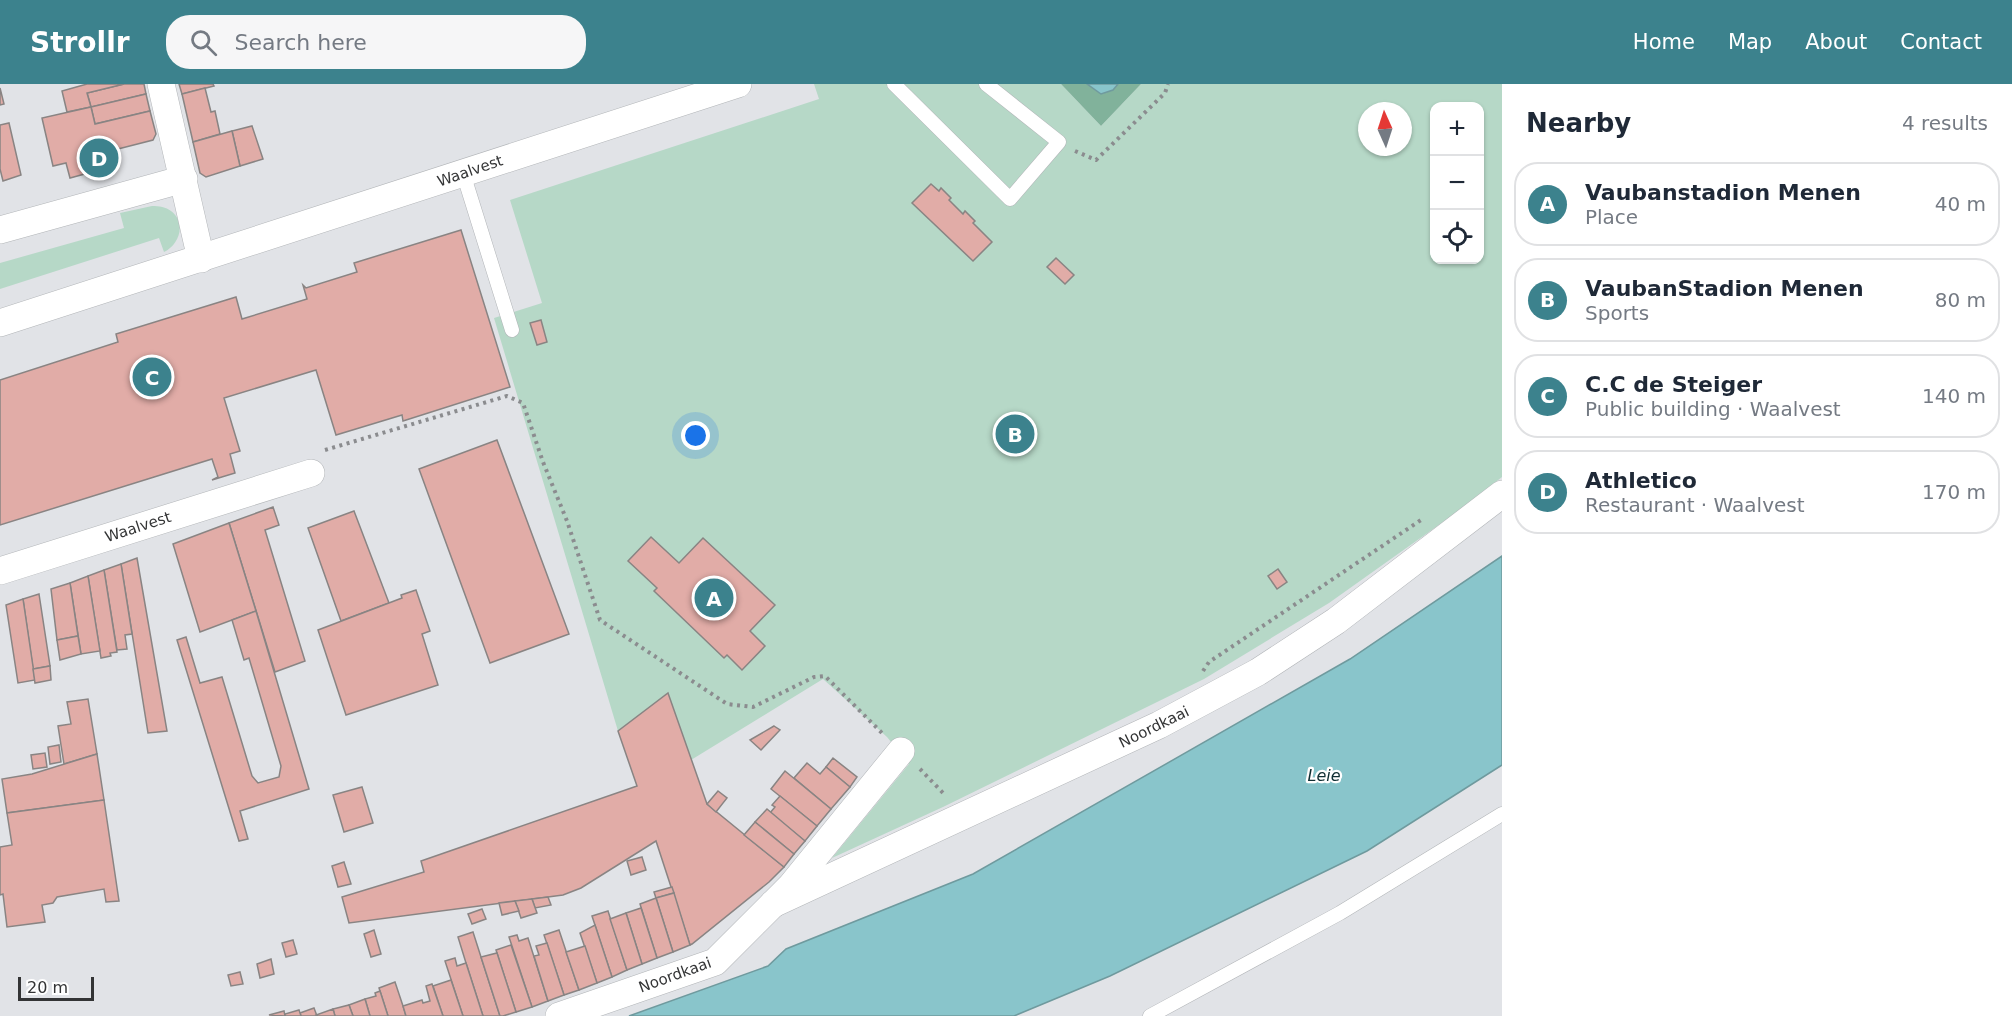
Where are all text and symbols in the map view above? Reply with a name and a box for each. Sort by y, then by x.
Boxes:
search box [166,15,586,69]
text: Strollr [30,26,130,59]
icon: search [187,26,220,59]
text: Search here [235,30,367,55]
text: Home [1633,30,1695,54]
text: Map [1728,30,1772,54]
text: About [1805,30,1867,54]
text: Contact [1900,30,1982,54]
north arrow [1358,102,1412,156]
map controls [1430,102,1484,264]
button: + [1430,102,1484,156]
text: Nearby [1526,108,1631,138]
text: 4 results [1902,111,1988,135]
pin: D [80,136,118,181]
street label: Waalvest [435,151,505,191]
button: − [1430,156,1484,210]
text: Vaubanstadion Menen [1585,180,1861,205]
text: A [1540,192,1555,216]
text: 40 m [1935,192,1986,216]
text: Place [1585,205,1638,229]
button: locate [1430,210,1484,264]
text: VaubanStadion Menen [1585,276,1864,301]
text: B [1540,288,1555,312]
text: 80 m [1935,288,1986,312]
text: Sports [1585,301,1649,325]
pin: C [132,354,172,400]
text: C.C de Steiger [1585,372,1762,397]
text: C [1540,384,1555,408]
text: 140 m [1922,384,1986,408]
text: Public building · Waalvest [1585,397,1841,421]
pin: B [996,412,1034,456]
your location [681,421,710,450]
text: Athletico [1585,468,1697,493]
text: D [1539,480,1556,504]
text: 170 m [1922,480,1986,504]
text: Restaurant · Waalvest [1585,493,1805,517]
street label: Waalvest [103,508,173,546]
pin: A [694,576,734,620]
street label: Noordkaai [1116,702,1192,752]
water label: Leie [1307,766,1341,785]
street label: Noordkaai [636,954,714,996]
scale bar [18,974,94,1002]
text: 20 m [27,978,68,997]

